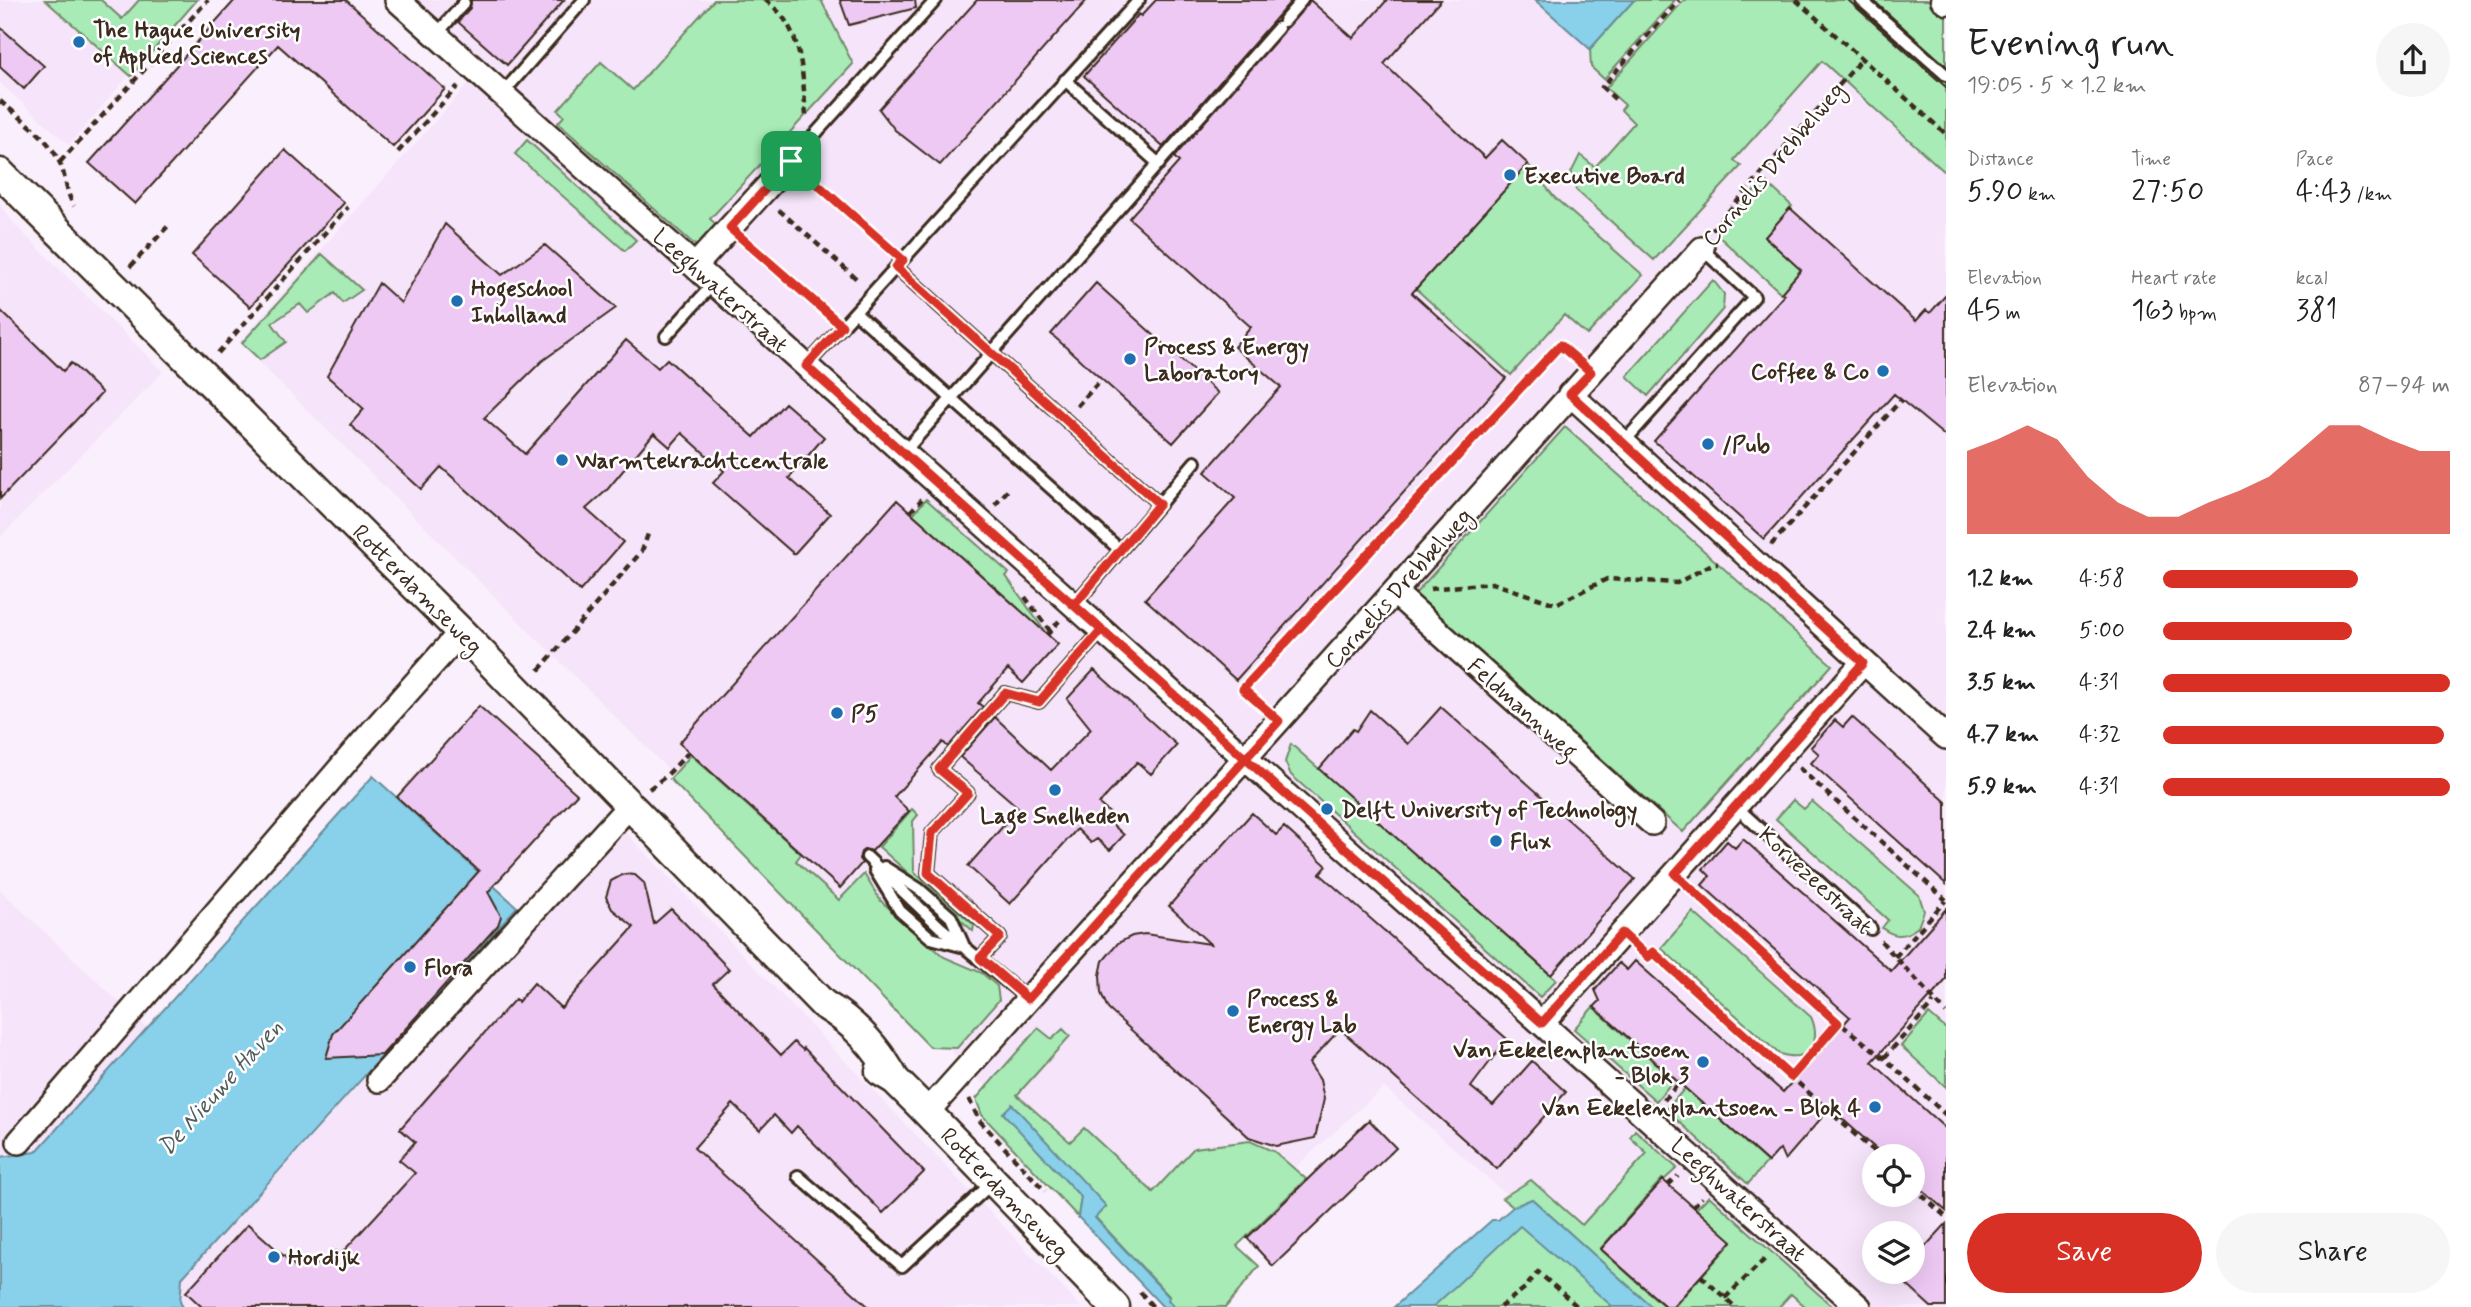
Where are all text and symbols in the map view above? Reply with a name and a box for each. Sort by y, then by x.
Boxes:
place label: The Hague University of Applied Sciences [93,16,300,73]
text: Evening run [1967,20,2174,69]
button: share [2376,23,2450,97]
marker: The Hague University of Applied Sciences [71,34,87,50]
text: 19:05 · 5 × 1.2 km [1967,71,2146,101]
street label: Cornelis Drebbelweg [1697,77,1854,255]
pin [761,131,821,191]
icon: arrive [772,142,810,180]
text: Distance [1967,147,2034,172]
text: Time [2131,147,2171,172]
text: Pace [2296,147,2333,172]
place label: Executive Board [1524,162,1685,192]
marker: Executive Board [1502,167,1518,183]
text: 5.90 [1967,172,2023,211]
text: 27:50 [2131,172,2204,211]
text: 4:43 [2296,172,2351,211]
text: km [2023,182,2056,207]
text: /km [2351,182,2392,207]
street label: Leeghwaterstraat [644,223,794,362]
text: Elevation [1967,266,2042,291]
text: Heart rate [2131,266,2217,291]
text: kcal [2296,266,2328,291]
place label: Hogeschool Inholland [471,275,573,331]
text: 45 [1967,291,2000,330]
text: 163 [2131,291,2174,330]
text: 381 [2296,291,2337,330]
marker: Hogeschool Inholland [449,293,465,309]
text: m [2000,301,2021,326]
text: bpm [2174,301,2217,326]
place label: Process & Energy Laboratory [1144,333,1309,389]
marker: Process & Energy Laboratory [1122,351,1138,367]
place label: Coffee & Co [1751,358,1869,388]
marker: Coffee & Co [1875,363,1891,379]
text: Elevation [1967,371,2058,401]
text: 87–94 m [2358,371,2450,401]
place label: /Pub [1722,431,1771,461]
marker: /Pub [1700,436,1716,452]
place label: Warmtekrachtcentrale [575,447,828,477]
marker: Warmtekrachtcentrale [554,452,570,468]
street label: Cornelis Drebbelweg [1319,503,1481,677]
street label: Rotterdamseweg [344,519,488,663]
text: 1.2 km [1967,564,2033,594]
text: 4:58 [2079,564,2125,594]
text: 2.4 km [1967,616,2036,646]
text: 5:00 [2079,616,2125,646]
street label: Feldmannweg [1459,652,1583,768]
text: 3.5 km [1967,668,2036,698]
text: 4:31 [2079,668,2119,698]
place label: P5 [851,700,879,730]
marker: P5 [829,705,845,721]
text: 4.7 km [1967,720,2039,750]
text: 4:32 [2079,720,2121,750]
text: 5.9 km [1967,772,2037,802]
text: 4:31 [2079,772,2119,802]
marker: Lage Snelheden [1047,782,1063,798]
place label: Delft University of Technology [1341,796,1637,828]
marker: Delft University of Technology [1319,801,1335,817]
place label: Lage Snelheden [980,802,1130,835]
street label: Korvezeestraat [1751,821,1878,942]
place label: Flux [1510,828,1551,858]
marker: Flux [1488,833,1504,849]
place label: Flora [424,954,473,984]
marker: Flora [402,959,418,975]
place label: Process & Energy Lab [1247,985,1357,1043]
marker: Process & Energy Lab [1225,1003,1241,1019]
water label: De Nieuwe Haven [152,1013,291,1163]
place label: Van Eekelenplantsoen - Blok 3 [1453,1036,1690,1092]
marker: Van Eekelenplantsoen - Blok 3 [1695,1054,1711,1070]
place label: Van Eekelenplantsoen - Blok 4 [1541,1094,1862,1124]
marker: Van Eekelenplantsoen - Blok 4 [1867,1099,1883,1115]
street label: Rotterdamseweg [931,1122,1074,1268]
street label: Leeghwaterstraat [1662,1132,1812,1271]
map controls [1862,1144,1925,1284]
button: locate [1862,1144,1925,1207]
button: Save [1967,1213,2202,1293]
button: Share [2216,1213,2450,1293]
button: layers [1862,1221,1925,1284]
place label: Hordijk [288,1244,360,1274]
marker: Hordijk [266,1249,282,1265]

